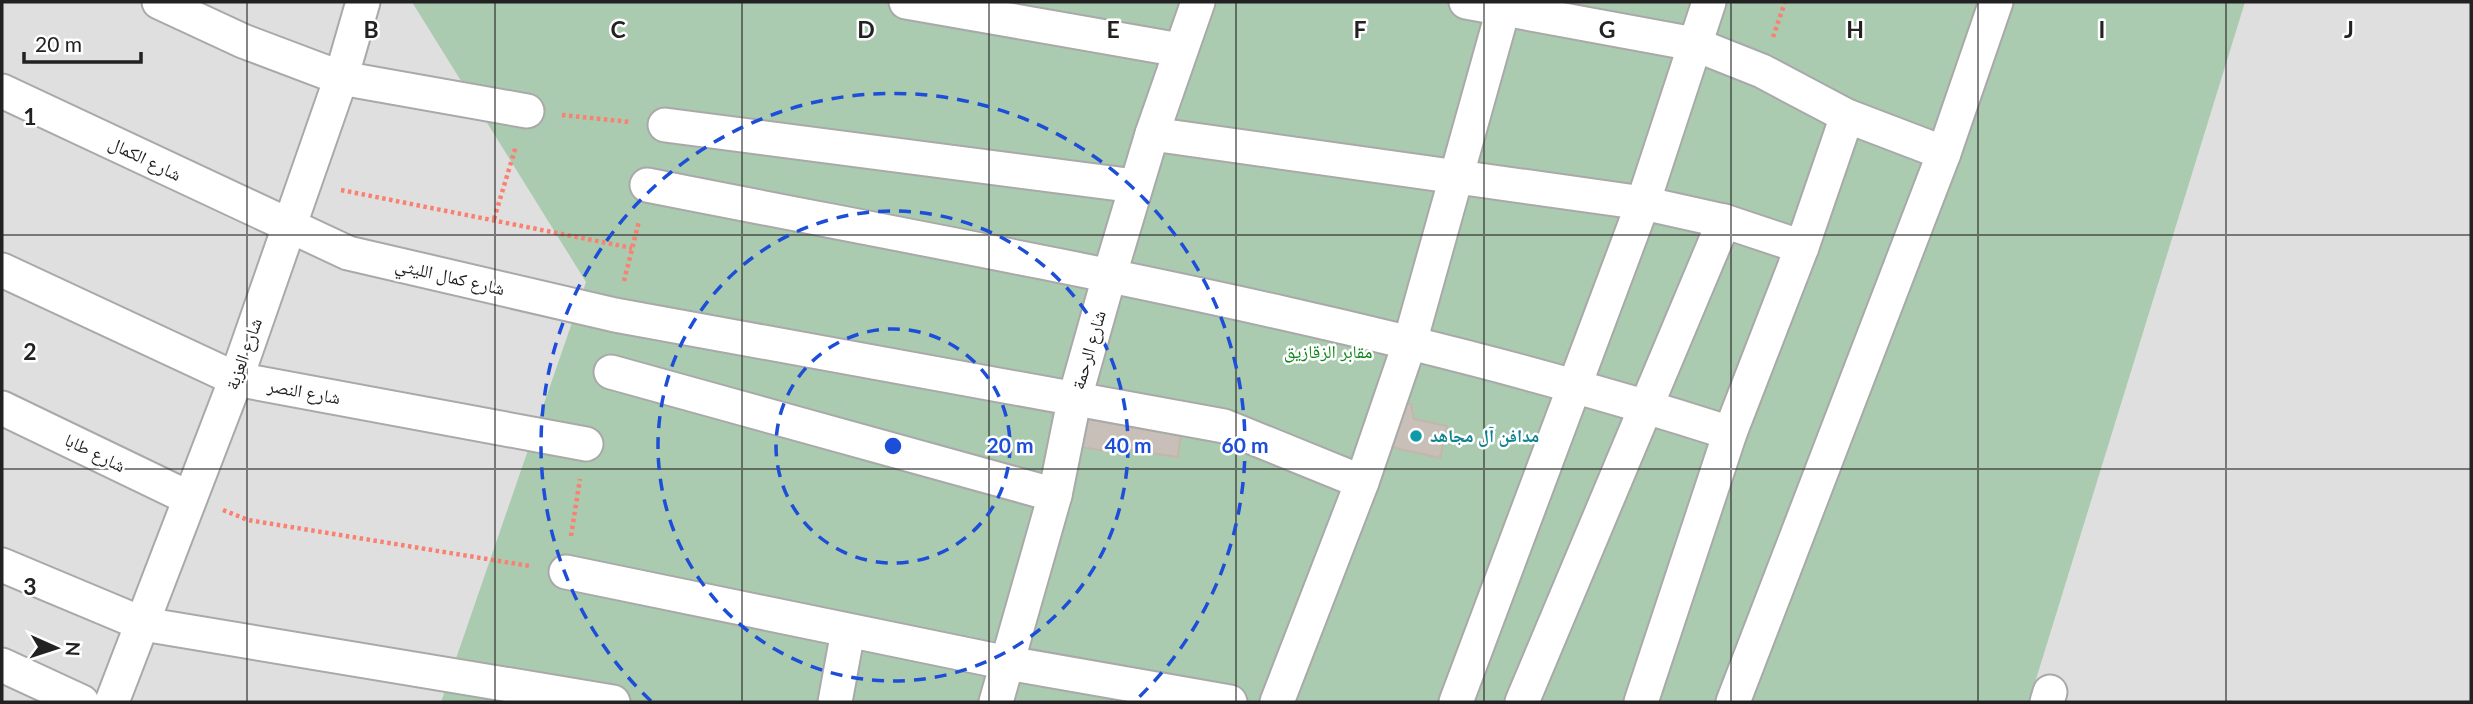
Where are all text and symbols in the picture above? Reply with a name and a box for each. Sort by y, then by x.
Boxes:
text: B [363,15,379,43]
text: C [610,15,626,43]
text: D [857,15,875,43]
text: E [1106,15,1120,43]
text: F [1353,15,1367,43]
text: G [1599,15,1615,43]
text: H [1846,15,1864,43]
text: I [2099,15,2105,43]
text: J [2344,15,2354,43]
scale bar [24,21,142,65]
text: 20 m [35,31,82,56]
text: 1 [23,102,37,130]
street label: شارع الكمال [105,131,185,186]
street label: شارع كمال الليثي [392,253,507,304]
street label: شارع الرحمة [1066,308,1111,392]
street label: شارع العزبة [220,315,267,393]
text: 2 [23,337,37,365]
park label: مقابر الزقازيق [1284,340,1372,363]
street label: شارع النصر [265,374,342,409]
place label: مدافن آل مجاهد [1430,424,1539,447]
street label: شارع طابا [61,428,129,477]
marker: مدافن آل مجاهد [1408,428,1424,444]
text: 20 m [986,432,1034,457]
text: 40 m [1104,432,1152,457]
text: 60 m [1221,432,1269,457]
centre of rings [881,434,905,458]
text: 3 [23,572,37,600]
north arrow [21,613,91,683]
text: N [62,641,85,657]

